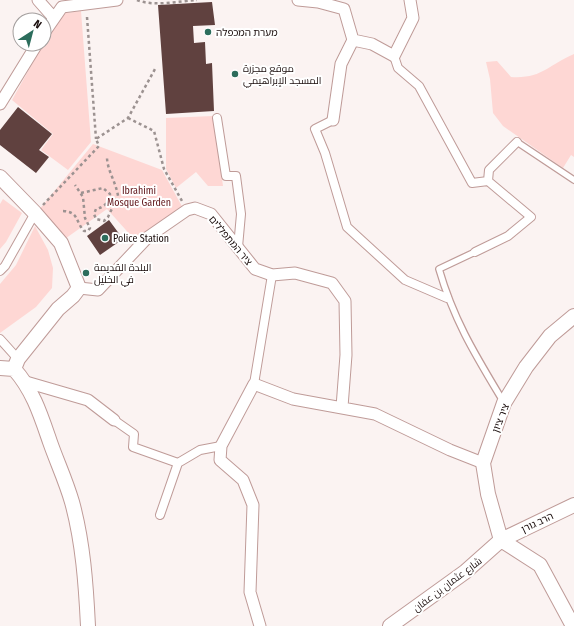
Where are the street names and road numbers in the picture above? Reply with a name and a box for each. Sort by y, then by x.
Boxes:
street label: ציר המתפללים [206,213,255,268]
street label: ציר ציון [490,402,512,435]
street label: הרב גורן [519,510,556,536]
street label: شارع عثمان بن عفان [411,555,484,615]

